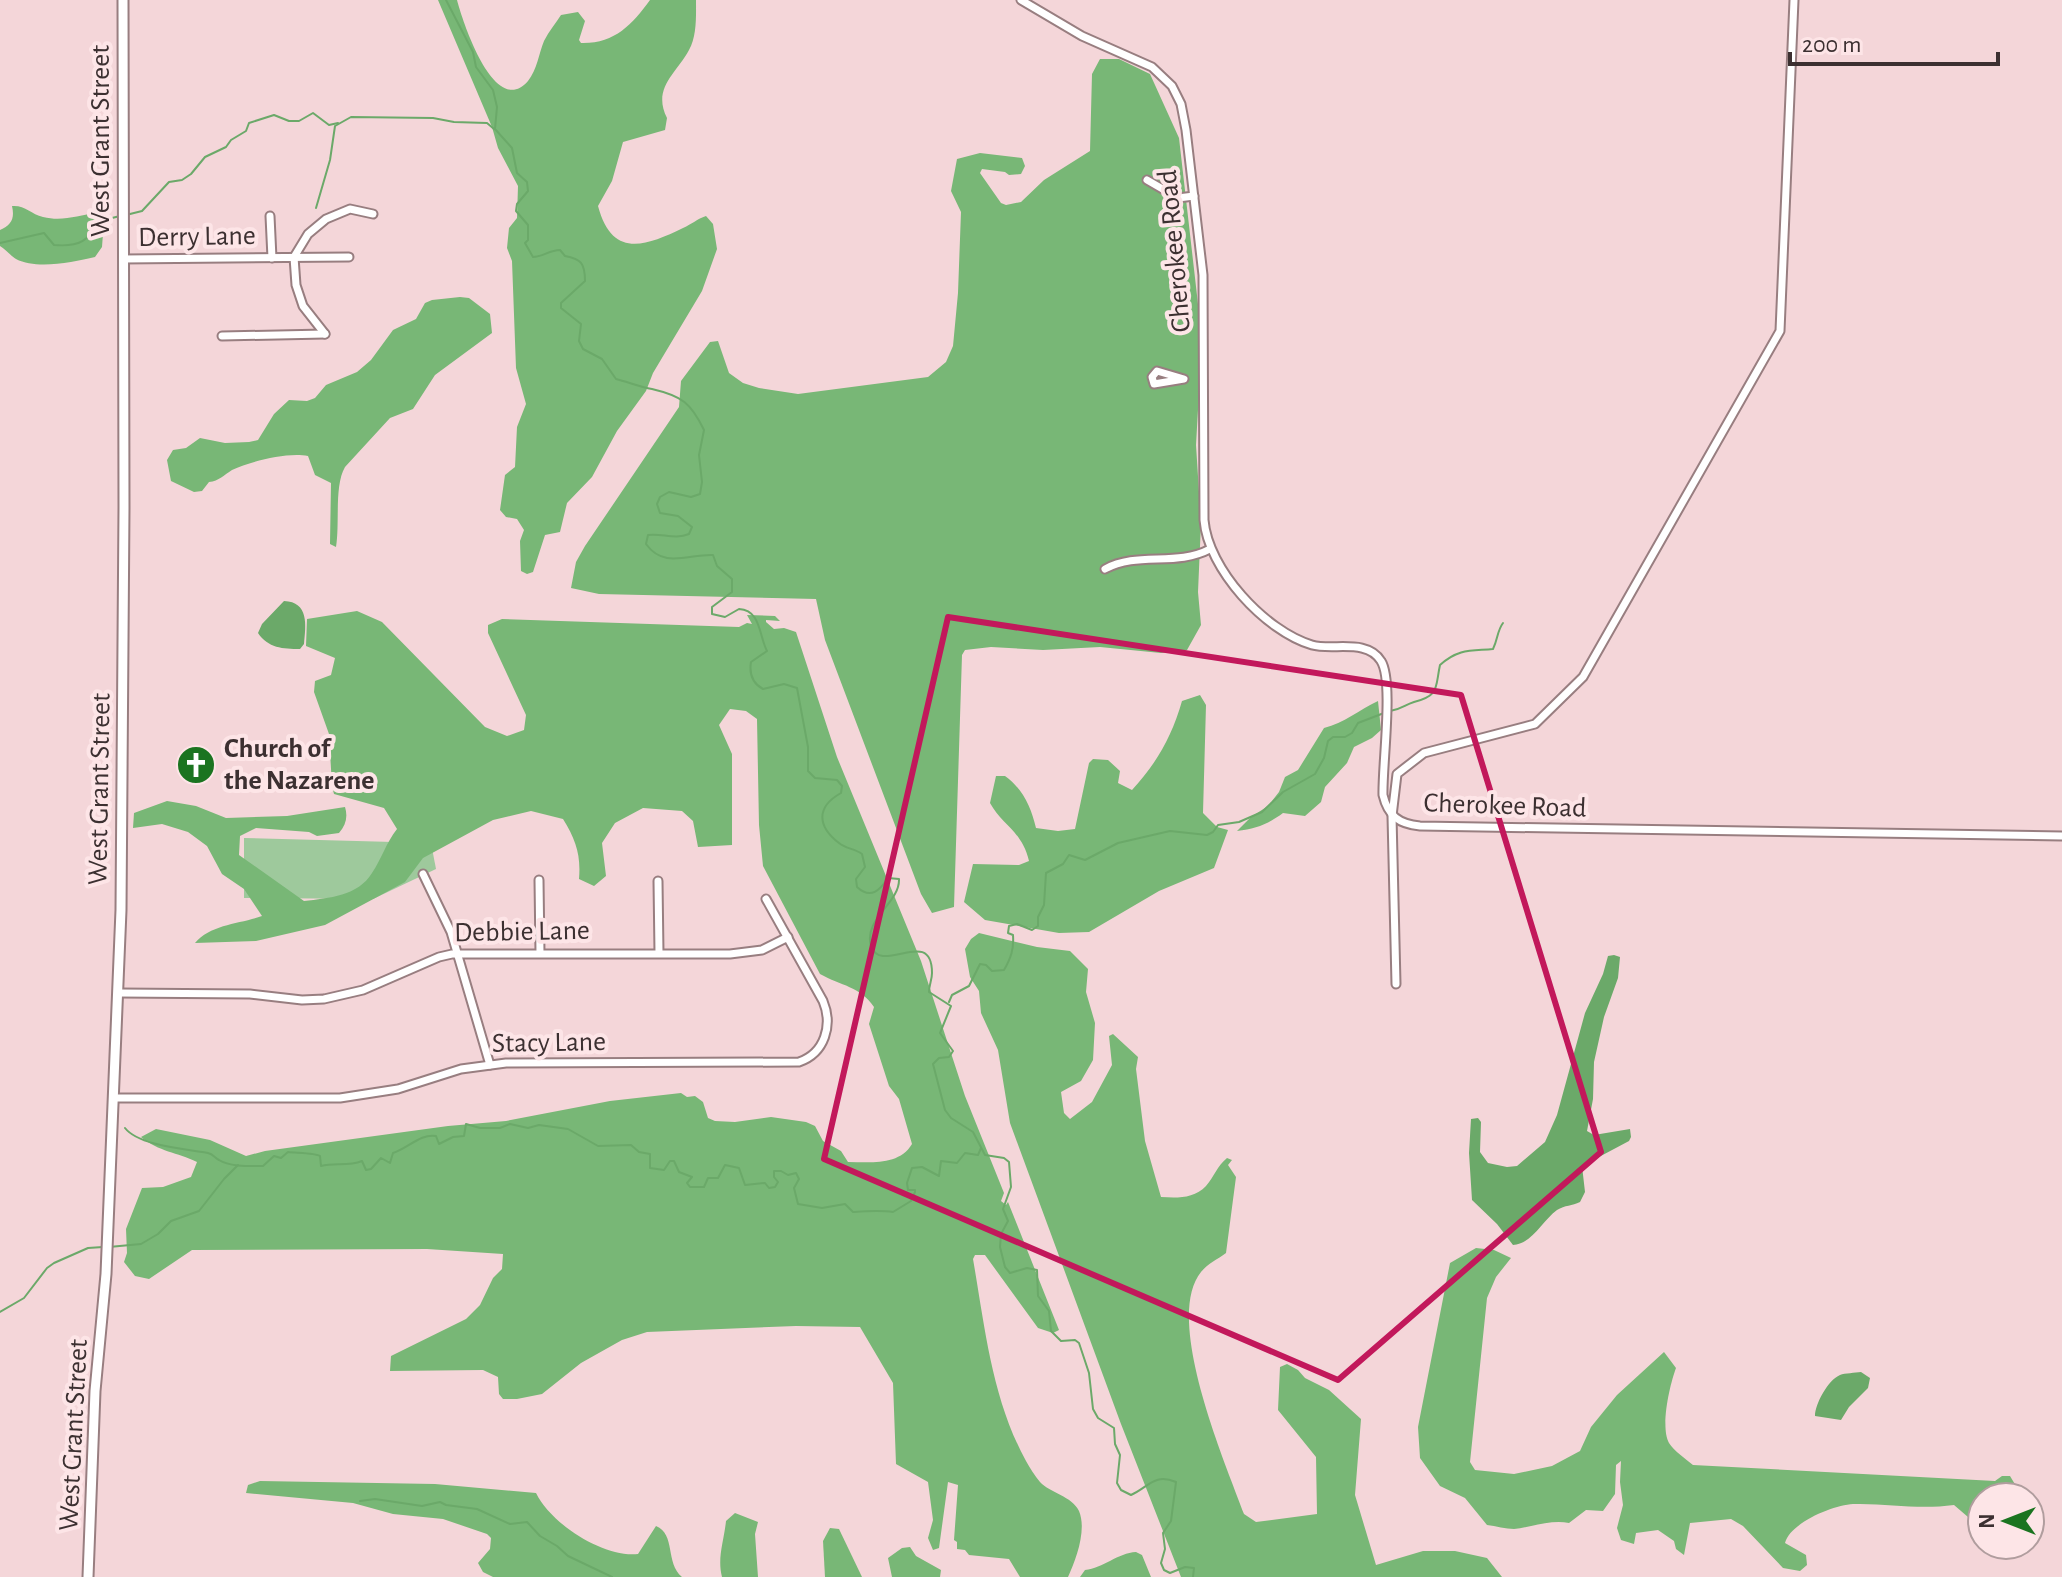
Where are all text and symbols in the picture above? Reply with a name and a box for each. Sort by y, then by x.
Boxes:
scale bar [1790,16,1998,66]
text: 200 m [1802,33,1861,57]
street label: West Grant Street [87,45,115,237]
street label: Cherokee Road [1154,168,1196,334]
street label: Derry Lane [138,222,256,252]
street label: West Grant Street [84,693,116,885]
place label: Church of the Nazarene [224,735,374,795]
church icon: Church of the Nazarene [175,744,217,786]
street label: Cherokee Road [1423,789,1587,823]
street label: Debbie Lane [454,917,590,947]
street label: Stacy Lane [492,1028,606,1058]
street label: West Grant Street [55,1338,93,1532]
north arrow [1966,1481,2046,1561]
text: N [1976,1513,1998,1529]

